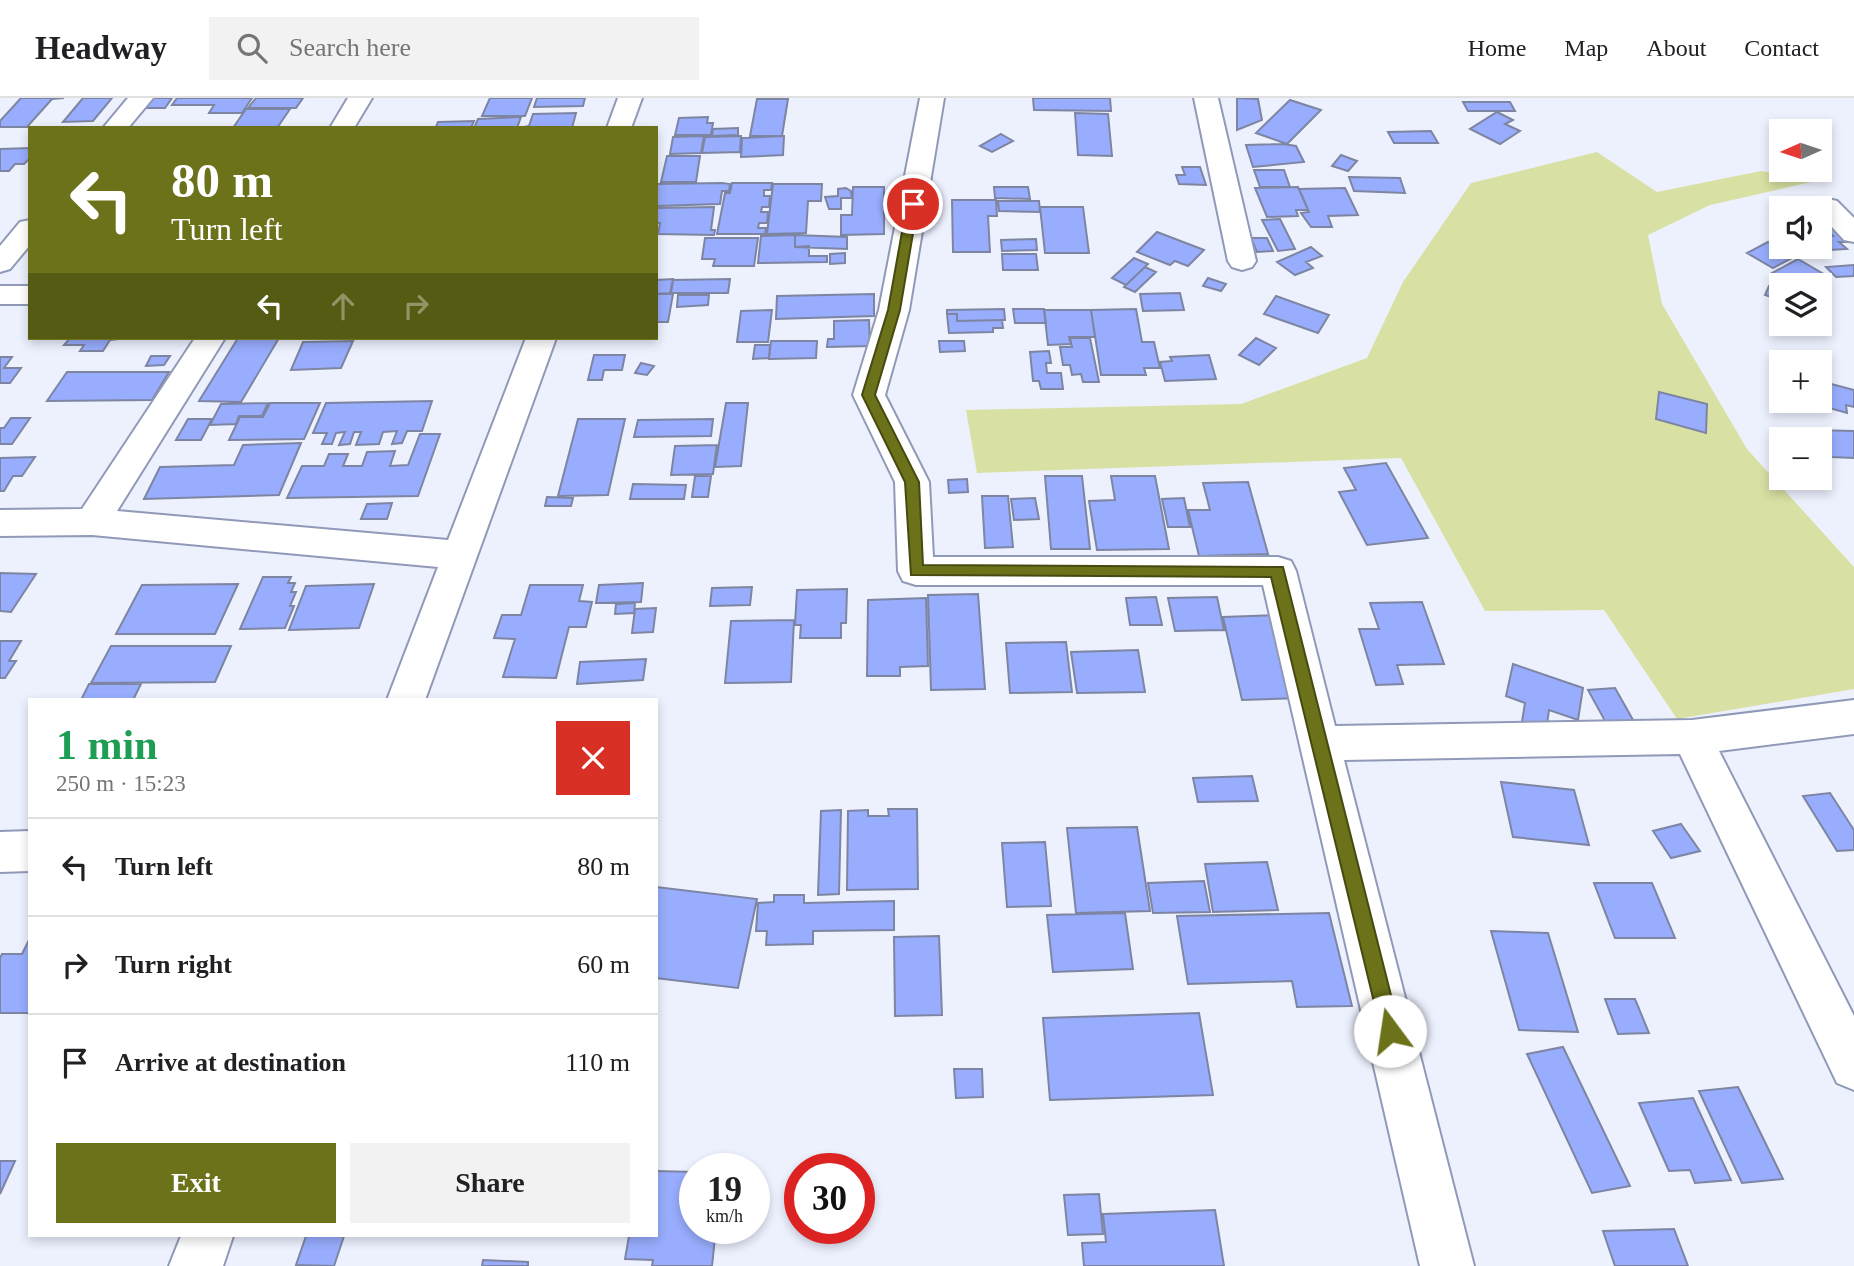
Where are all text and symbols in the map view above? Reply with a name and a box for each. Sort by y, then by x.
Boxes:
search box [209,17,699,80]
icon: search [233,29,271,67]
text: Headway [35,30,167,66]
text: Search here [289,33,411,62]
text: Home [1468,35,1526,61]
text: Map [1564,35,1608,61]
text: About [1646,35,1706,61]
text: Contact [1744,35,1819,61]
north arrow [1769,119,1832,182]
map controls [1769,119,1832,490]
text: 80 m [171,153,273,208]
icon: left [56,154,147,245]
pin [883,174,943,234]
icon: arrive [894,185,932,223]
button: sound [1769,196,1832,259]
text: Turn left [171,211,283,247]
button: layers [1769,273,1832,336]
icon: left [251,287,289,325]
icon: ahead [324,287,362,325]
icon: right [397,287,435,325]
button: + [1769,350,1832,413]
button: − [1769,427,1832,490]
button: close [556,721,630,795]
text: 1 min [56,722,158,768]
text: 250 m · 15:23 [56,771,186,796]
icon: left [56,848,94,886]
text: Turn left [115,852,213,881]
text: 80 m [577,852,630,881]
icon: right [56,946,94,984]
text: Turn right [115,950,232,979]
text: 60 m [577,950,630,979]
position arrow [1353,994,1427,1068]
icon: arrive [56,1044,94,1082]
text: Arrive at destination [115,1048,346,1077]
text: 110 m [565,1048,630,1077]
button: Exit [56,1143,336,1223]
button: Share [350,1143,630,1223]
speed limit sign: 30 [784,1153,875,1244]
text: 19 [707,1170,742,1209]
text: km/h [706,1206,743,1226]

